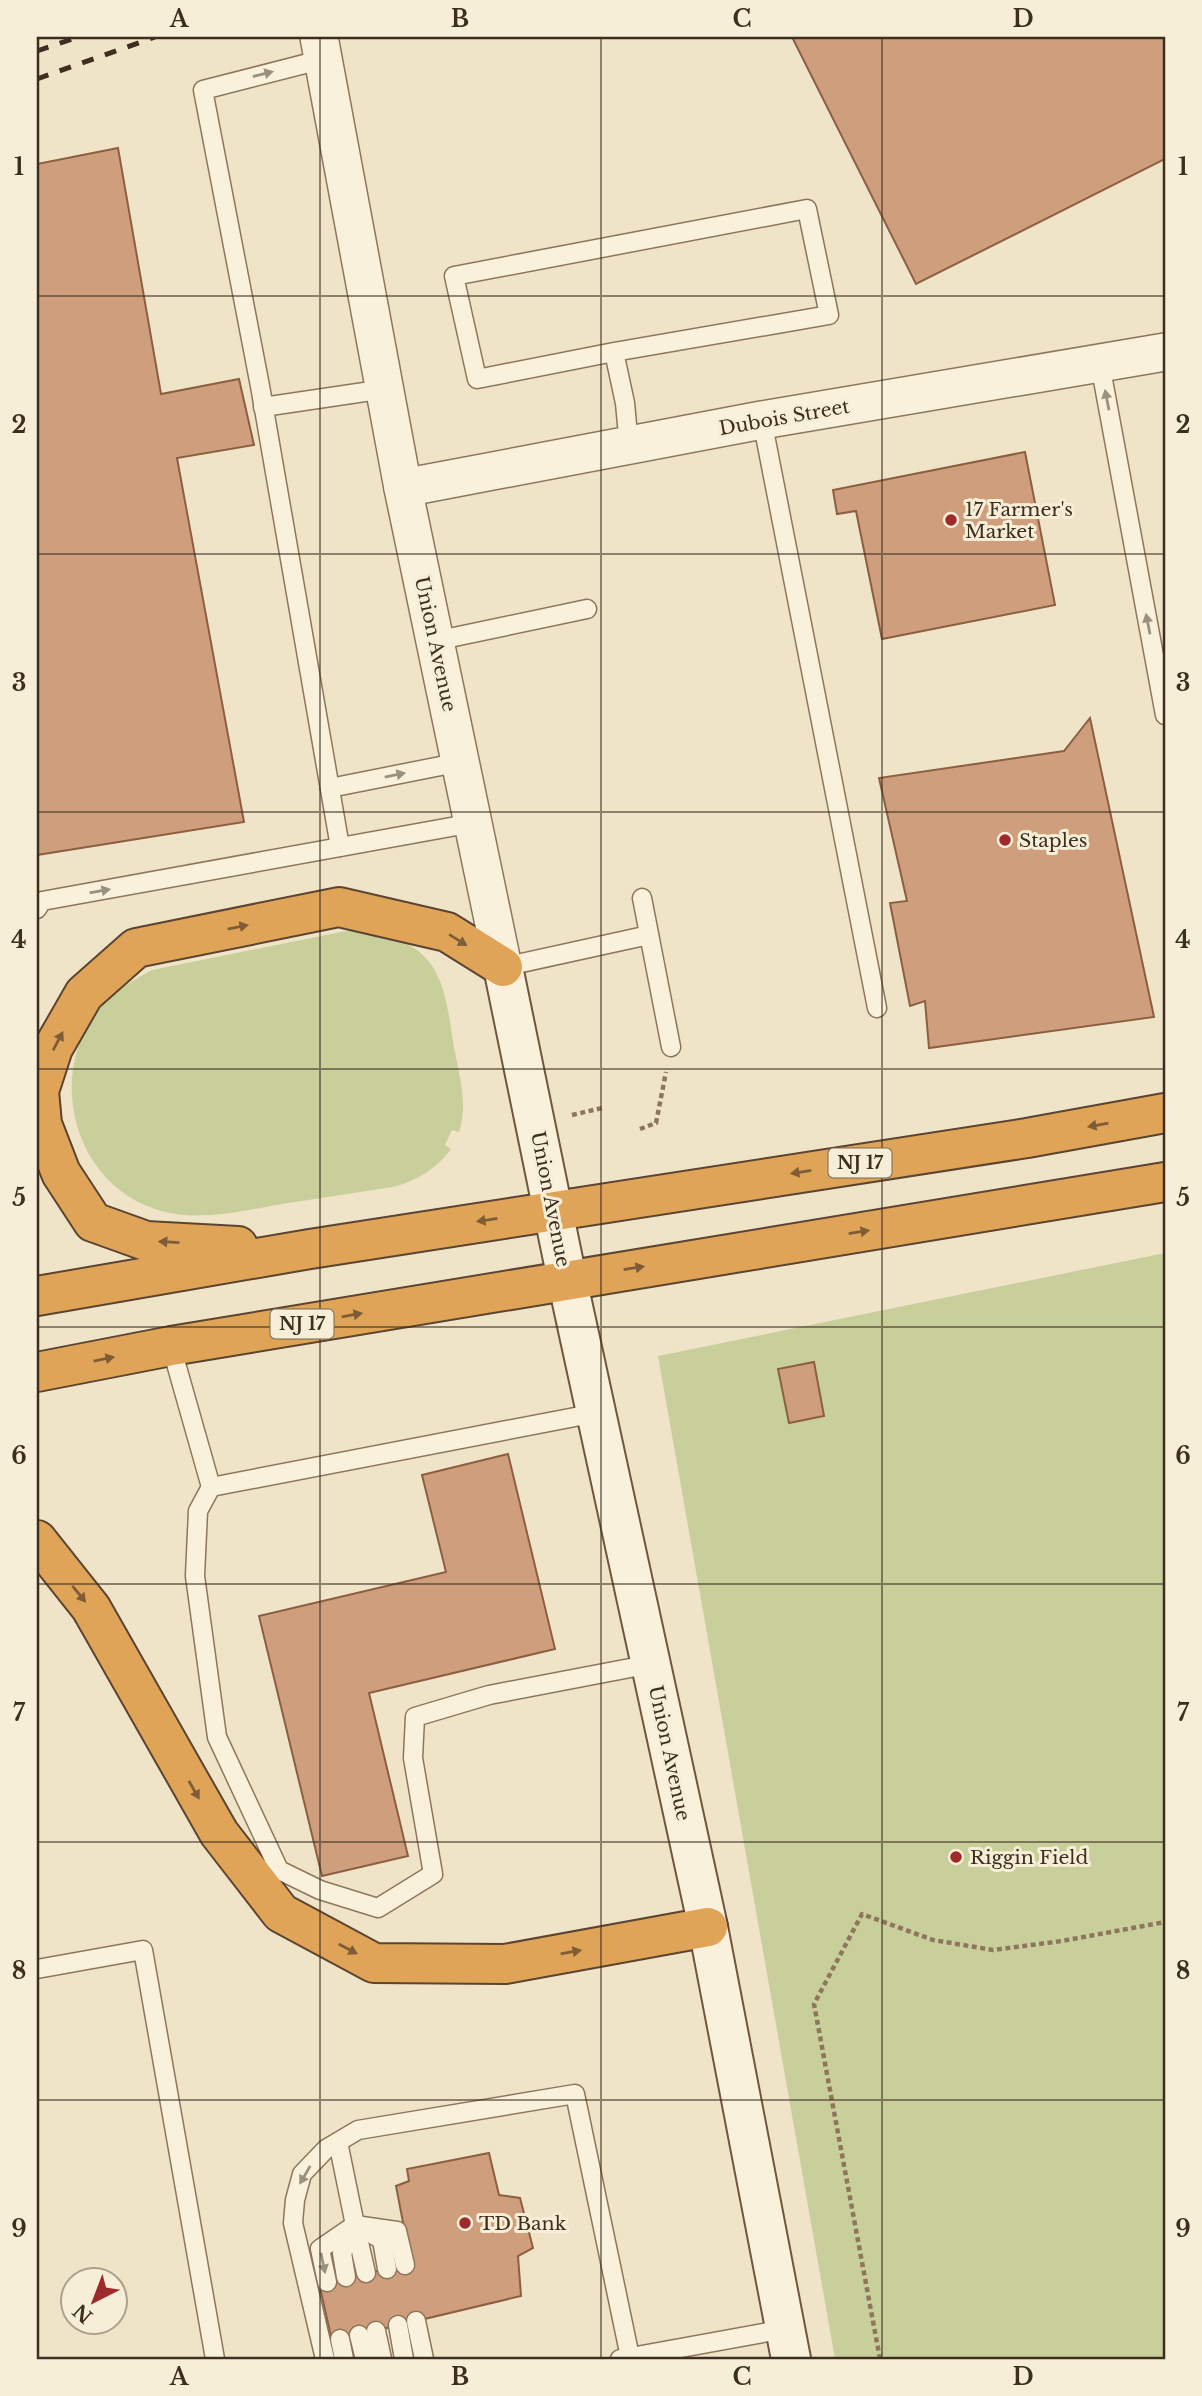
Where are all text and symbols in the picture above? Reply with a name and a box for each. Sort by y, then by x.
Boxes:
text: A [169,5,190,33]
text: B [451,5,469,33]
text: C [733,5,751,33]
text: D [1012,5,1034,33]
one-way arrow [252,68,274,79]
text: 1 [14,153,24,181]
text: 1 [1178,153,1188,181]
one-way arrow [1101,389,1112,411]
street label: Dubois Street [717,395,852,440]
text: 2 [12,411,26,439]
text: 2 [1176,411,1190,439]
place label: 17 Farmer's Market [965,498,1073,543]
marker: 17 Farmer's Market [943,512,959,528]
street label: Union Avenue [410,574,461,714]
one-way arrow [1142,613,1153,635]
text: 3 [12,669,26,697]
text: 3 [1176,669,1190,697]
one-way arrow [384,770,406,781]
place label: Staples [1019,829,1087,852]
marker: Staples [997,832,1013,848]
one-way arrow [89,885,111,896]
one-way arrow [227,922,249,933]
text: 4 [11,926,27,954]
text: 4 [1175,926,1191,954]
one-way arrow [449,933,468,946]
one-way arrow [51,1031,63,1051]
one-way arrow [1087,1120,1109,1131]
street label: Union Avenue [526,1129,575,1269]
road number: NJ 17 [828,1148,892,1178]
one-way arrow [790,1167,812,1178]
text: 5 [12,1184,26,1212]
text: 5 [1176,1184,1190,1212]
one-way arrow [476,1215,498,1226]
one-way arrow [848,1226,870,1237]
one-way arrow [157,1237,179,1248]
one-way arrow [623,1262,645,1273]
one-way arrow [341,1309,363,1320]
road number: NJ 17 [270,1310,334,1338]
one-way arrow [93,1353,115,1364]
text: 6 [11,1442,27,1470]
text: 6 [1175,1442,1191,1470]
one-way arrow [72,1584,87,1602]
street label: Union Avenue [644,1683,695,1823]
text: 7 [13,1699,26,1727]
text: 7 [1177,1699,1190,1727]
one-way arrow [188,1780,200,1799]
place label: Riggin Field [970,1846,1089,1869]
marker: Riggin Field [948,1849,964,1865]
one-way arrow [338,1943,358,1955]
one-way arrow [560,1946,582,1957]
text: 8 [12,1957,26,1985]
text: 8 [1176,1957,1190,1985]
one-way arrow [299,2165,311,2184]
place label: TD Bank [479,2212,567,2235]
text: 9 [11,2215,27,2243]
marker: TD Bank [457,2215,473,2231]
text: 9 [1175,2215,1191,2243]
one-way arrow [318,2252,329,2274]
north arrow [60,2266,130,2336]
text: N [69,2299,97,2328]
text: A [169,2363,190,2391]
text: B [451,2363,469,2391]
text: C [733,2363,751,2391]
text: D [1012,2363,1034,2391]

